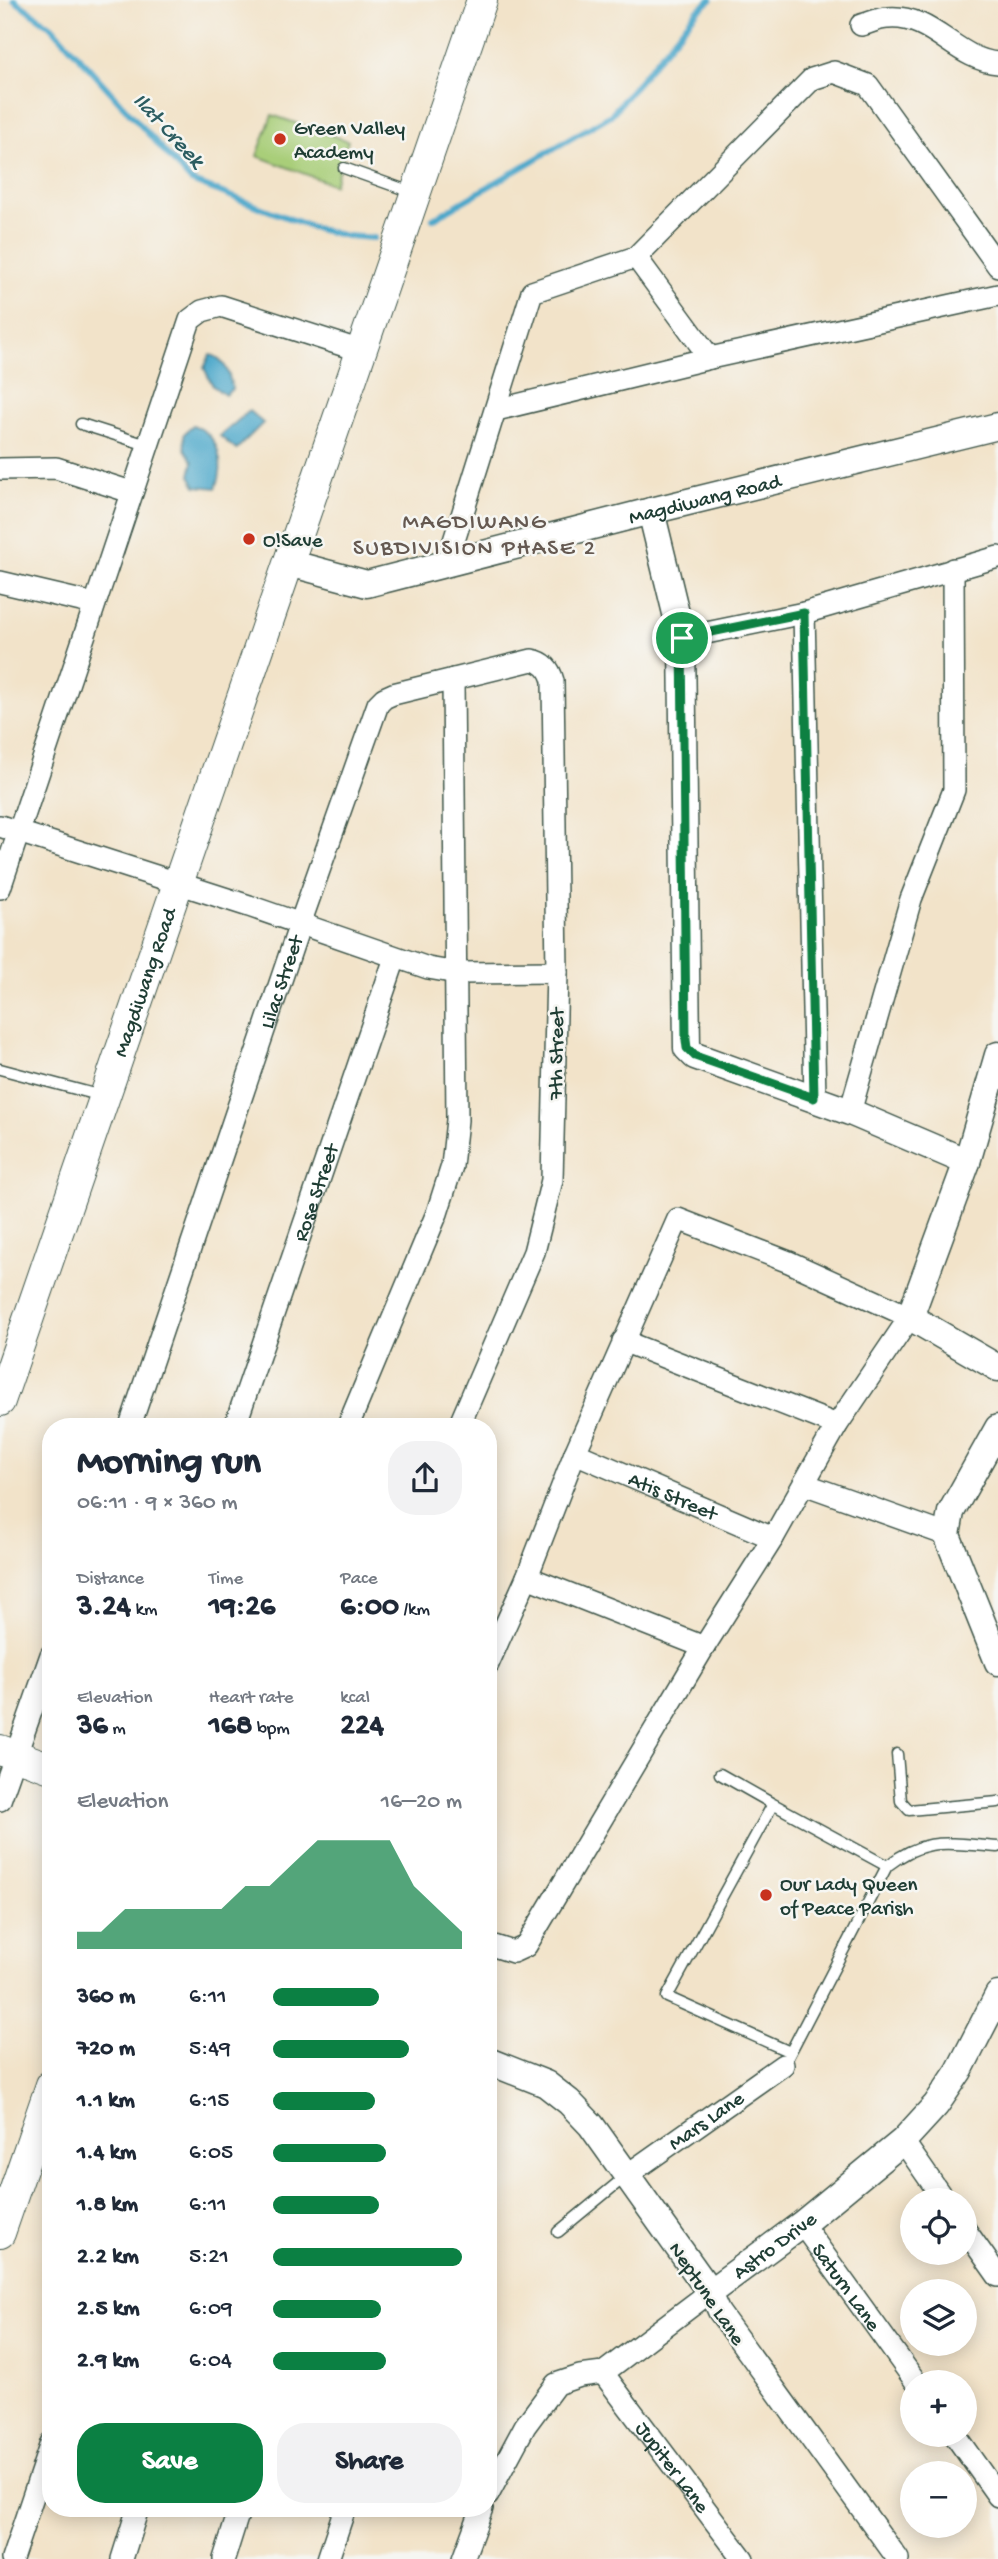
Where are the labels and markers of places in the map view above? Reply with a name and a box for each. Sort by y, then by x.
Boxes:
place label: Green Valley Academy [294,118,405,167]
marker: Green Valley Academy [272,131,288,147]
place label: O!Save [263,530,324,555]
marker: O!Save [241,531,257,547]
pin [652,608,712,668]
place label: Our Lady Queen of Peace Parish [780,1874,918,1923]
marker: Our Lady Queen of Peace Parish [758,1887,774,1903]

